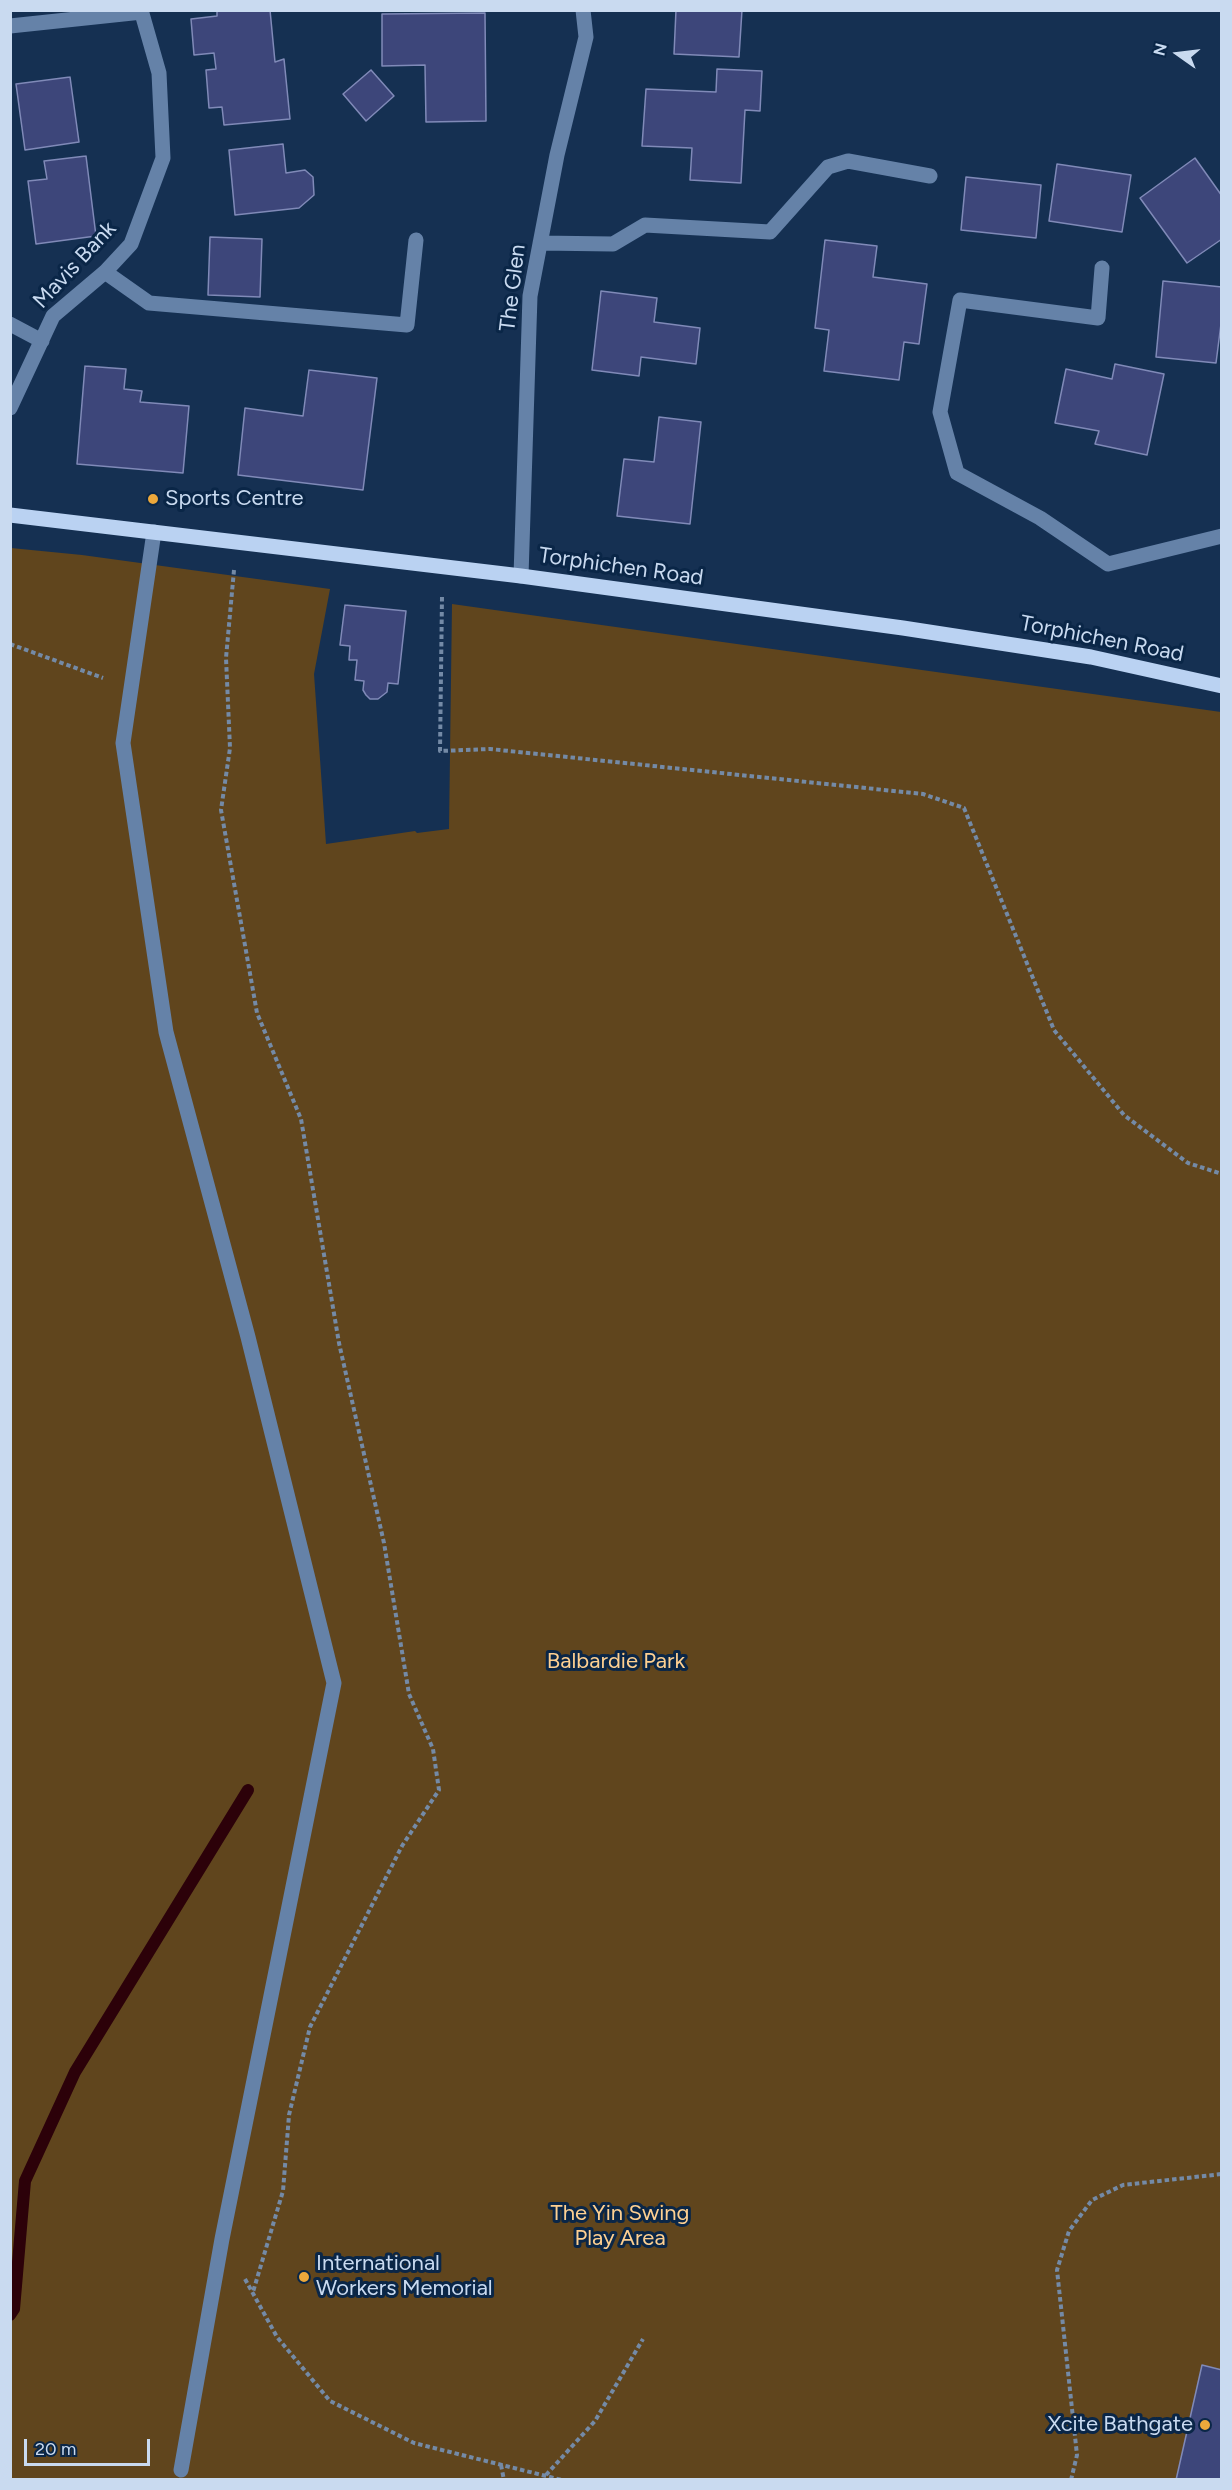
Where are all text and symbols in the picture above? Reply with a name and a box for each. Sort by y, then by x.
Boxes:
north arrow [1148,24,1208,84]
text: N [1149,41,1171,58]
street label: Mavis Bank [28,216,122,314]
street label: The Glen [495,243,531,333]
place label: Sports Centre [165,486,304,512]
marker: Sports Centre [146,492,160,506]
street label: Torphichen Road [537,542,705,592]
street label: Torphichen Road [1018,610,1186,668]
park label: Balbardie Park [547,1649,685,1675]
park label: The Yin Swing Play Area [550,2201,690,2252]
place label: International Workers Memorial [316,2251,493,2302]
marker: International Workers Memorial [297,2270,311,2284]
place label: Xcite Bathgate [1048,2412,1193,2438]
marker: Xcite Bathgate [1198,2418,1212,2432]
scale bar [27,2427,153,2465]
text: 20 m [35,2438,76,2460]

